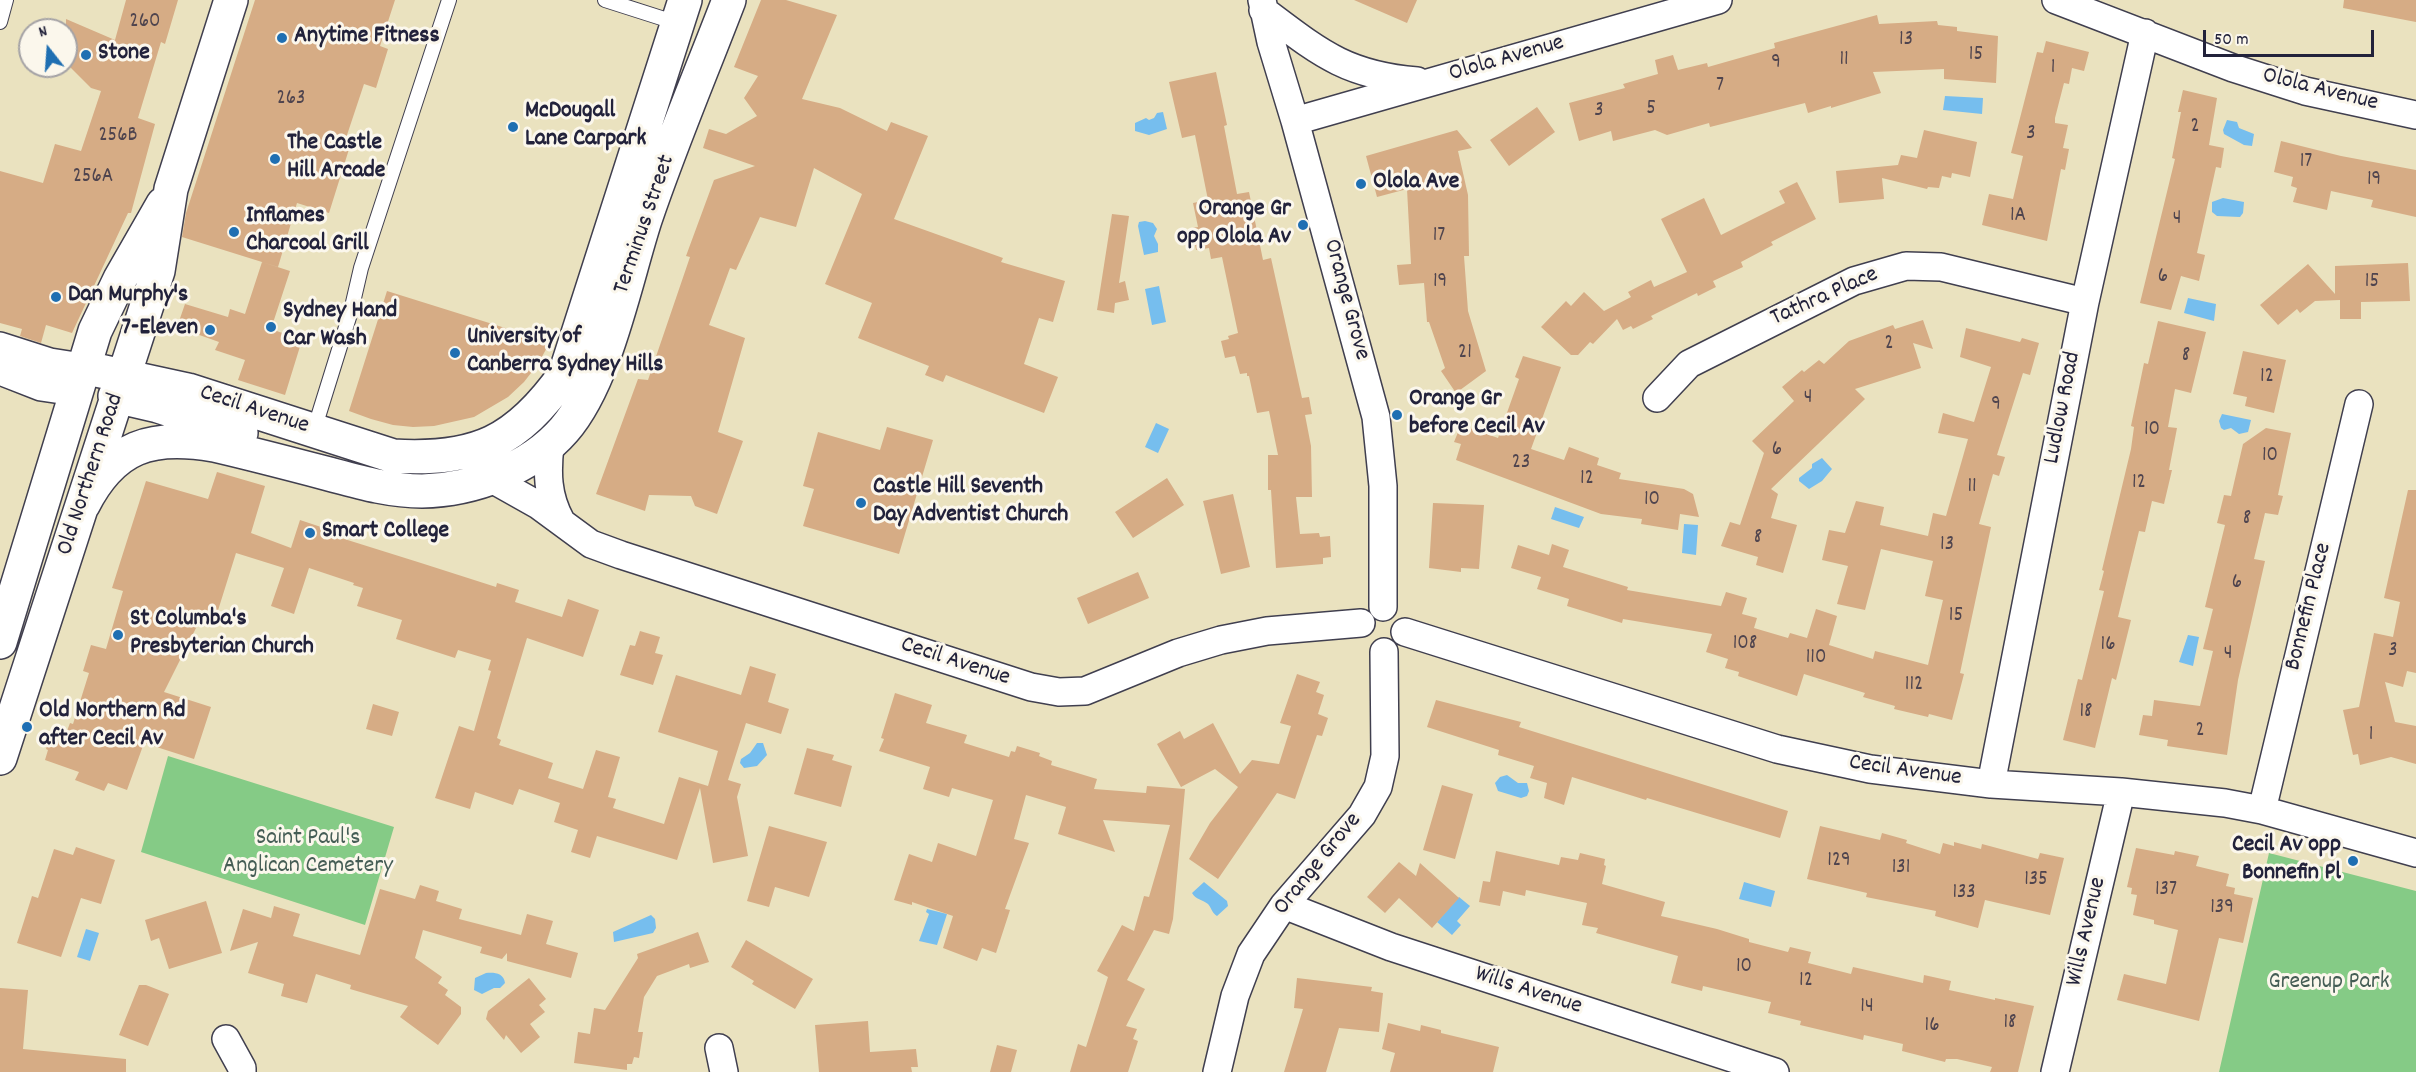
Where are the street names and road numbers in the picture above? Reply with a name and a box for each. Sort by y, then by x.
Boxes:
street label: Olola Avenue [1446,30,1568,90]
street label: Olola Avenue [2259,63,2381,119]
street label: Terminus Street [609,152,683,298]
street label: Orange Grove [1315,236,1375,364]
street label: Tathra Place [1767,262,1883,334]
street label: Ludlow Road [2039,349,2089,467]
street label: Cecil Avenue [196,380,312,442]
street label: Old Northern Road [52,390,132,560]
street label: Bonnefin Place [2280,540,2340,674]
street label: Cecil Avenue [897,632,1013,694]
street label: Cecil Avenue [1847,750,1963,794]
street label: Orange Grove [1269,808,1369,922]
street label: Wills Avenue [2062,875,2114,989]
street label: Wills Avenue [1471,961,1585,1023]

